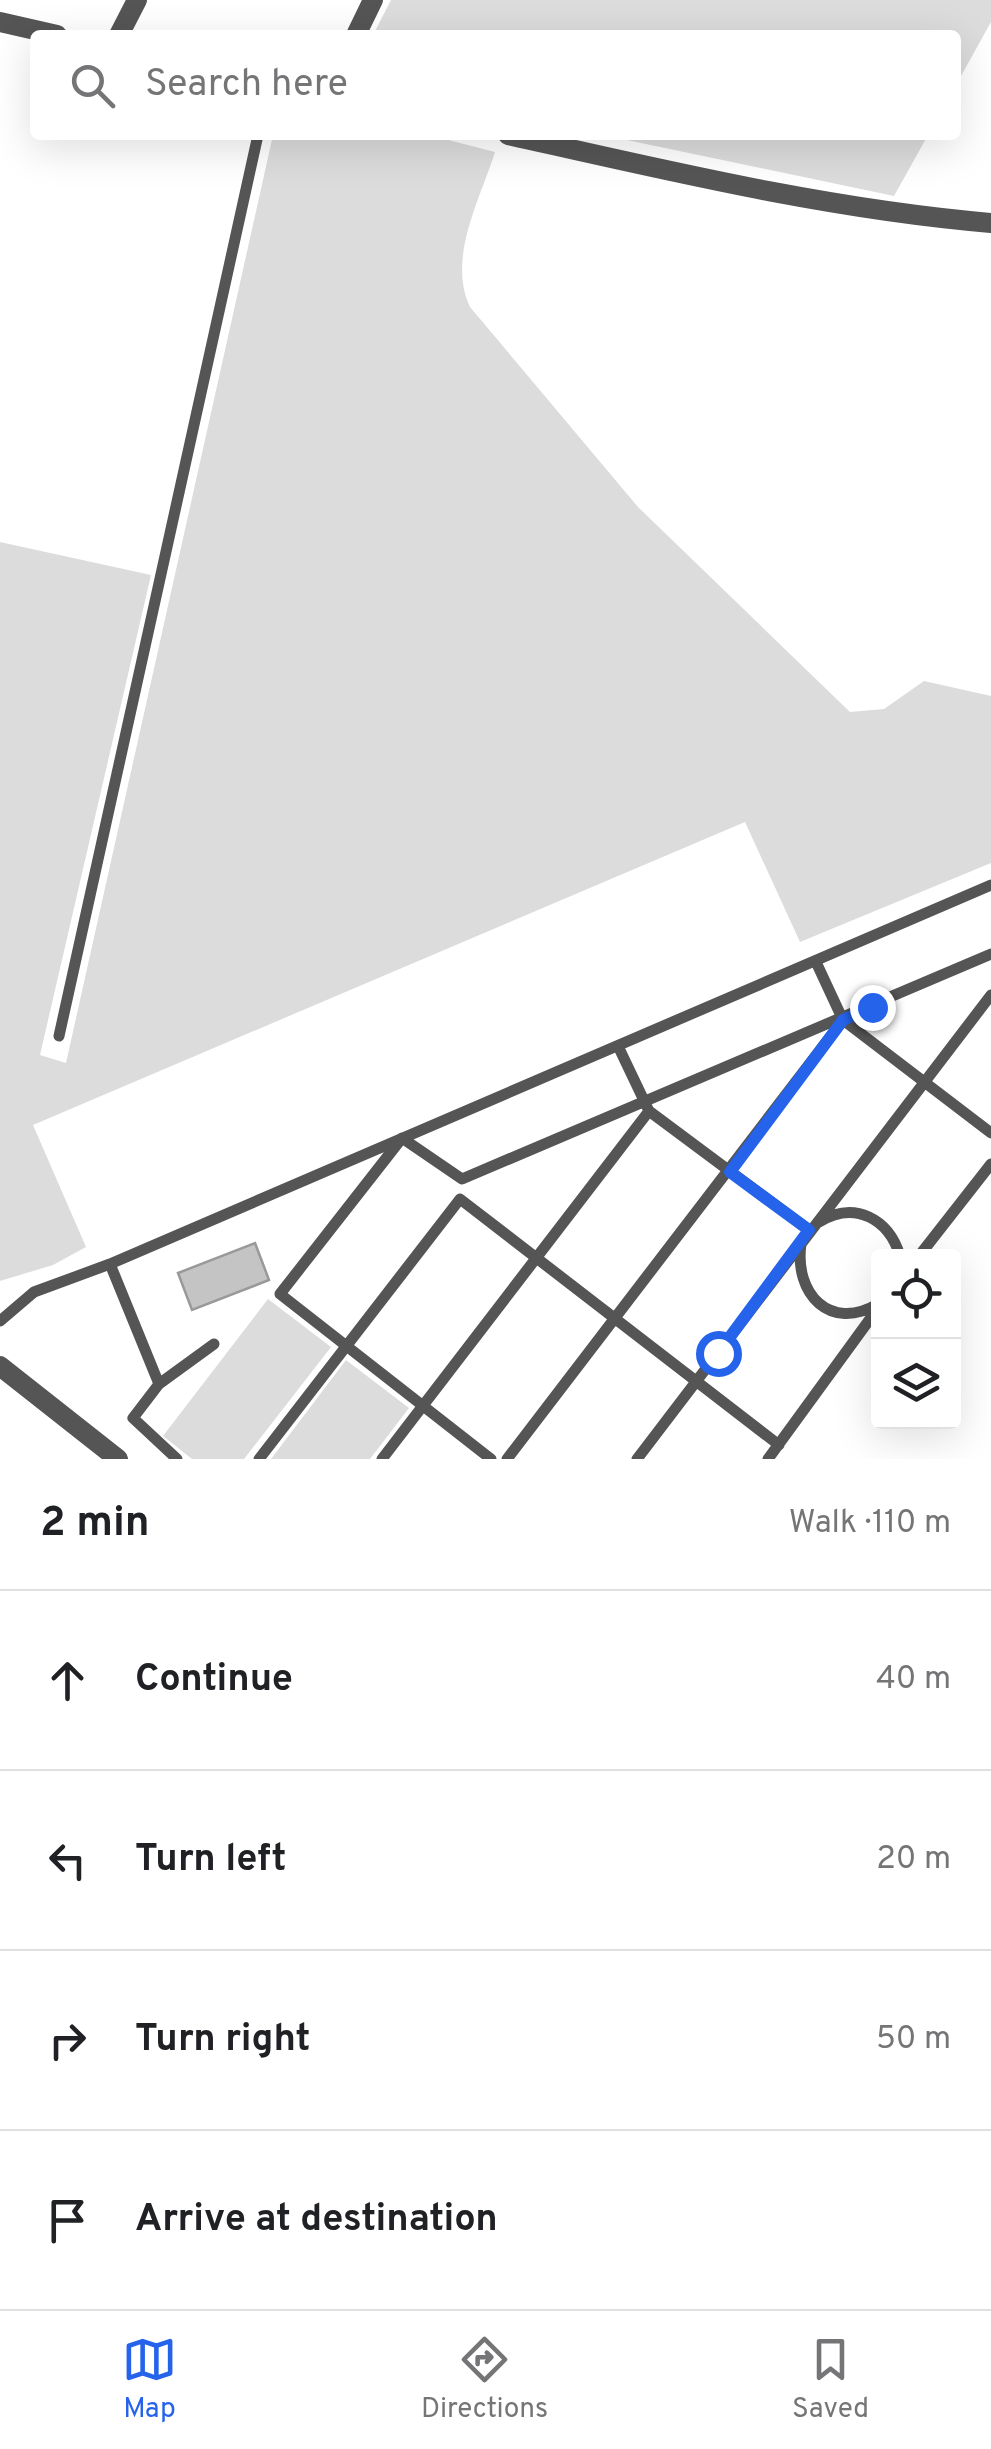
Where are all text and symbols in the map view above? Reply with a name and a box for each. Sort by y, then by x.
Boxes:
search box [30,30,961,140]
icon: search [65,58,120,113]
text: Search here [145,61,348,110]
route end [850,985,896,1031]
map controls [871,1249,961,1429]
button: locate [871,1249,961,1339]
route start [696,1331,742,1377]
button: layers [871,1339,961,1429]
text: 2 min [40,1498,150,1551]
text: Walk · 110 m [789,1504,951,1544]
icon: ahead [40,1653,95,1708]
text: Continue [135,1656,293,1705]
text: 40 m [876,1660,951,1700]
icon: left [40,1833,95,1888]
text: Turn left [135,1836,287,1885]
text: 20 m [876,1840,951,1880]
icon: right [40,2013,95,2068]
text: Turn right [135,2016,310,2065]
text: 50 m [876,2020,951,2060]
icon: arrive [40,2193,95,2248]
text: Arrive at destination [135,2196,498,2245]
tab: Map [122,2332,177,2428]
tab: Directions [421,2332,548,2428]
tab: Saved [792,2332,869,2428]

